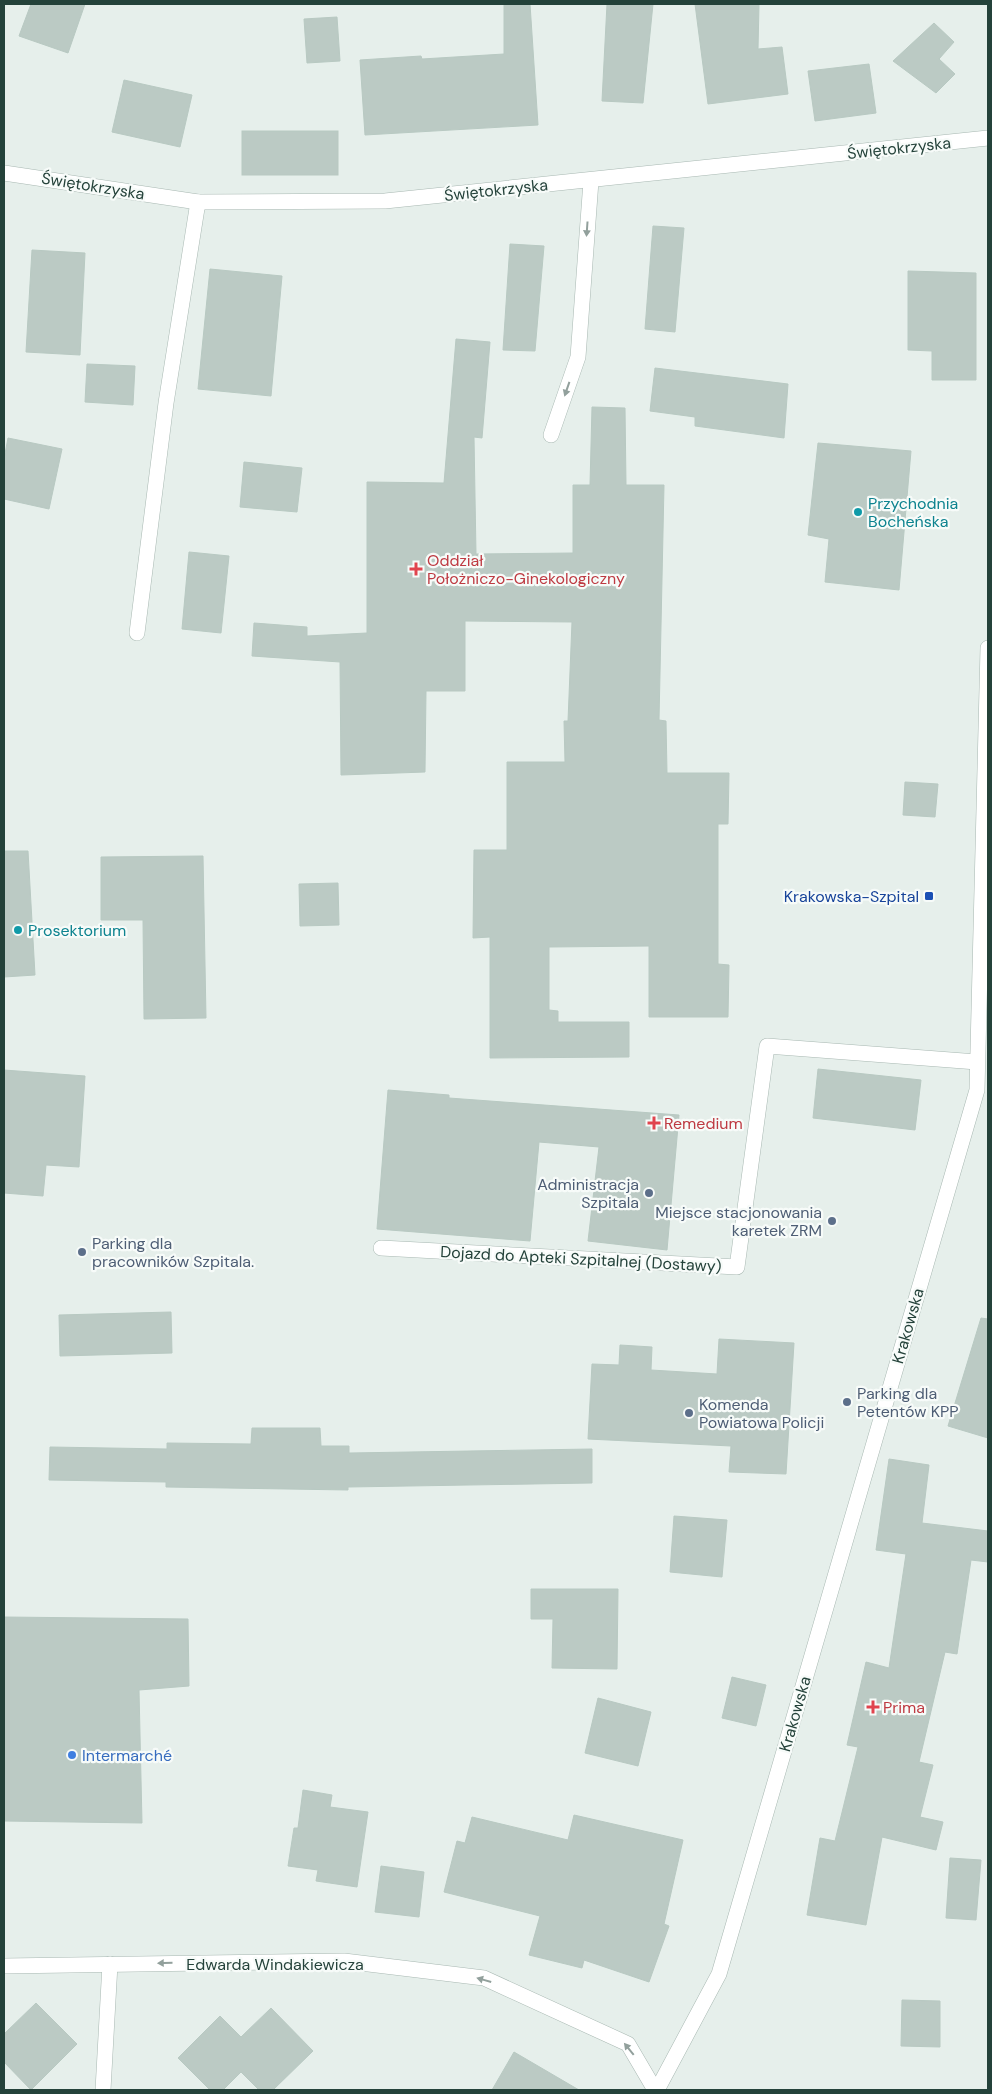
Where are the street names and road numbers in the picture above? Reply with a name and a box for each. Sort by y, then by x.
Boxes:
street label: Świętokrzyska [846,132,952,164]
street label: Świętokrzyska [40,167,146,205]
street label: Świętokrzyska [443,174,549,206]
street label: Dojazd do Apteki Szpitalnej (Dostawy) [440,1241,722,1277]
street label: Krakowska [887,1286,929,1366]
street label: Krakowska [774,1674,816,1754]
street label: Edwarda Windakiewicza [186,1954,364,1975]

